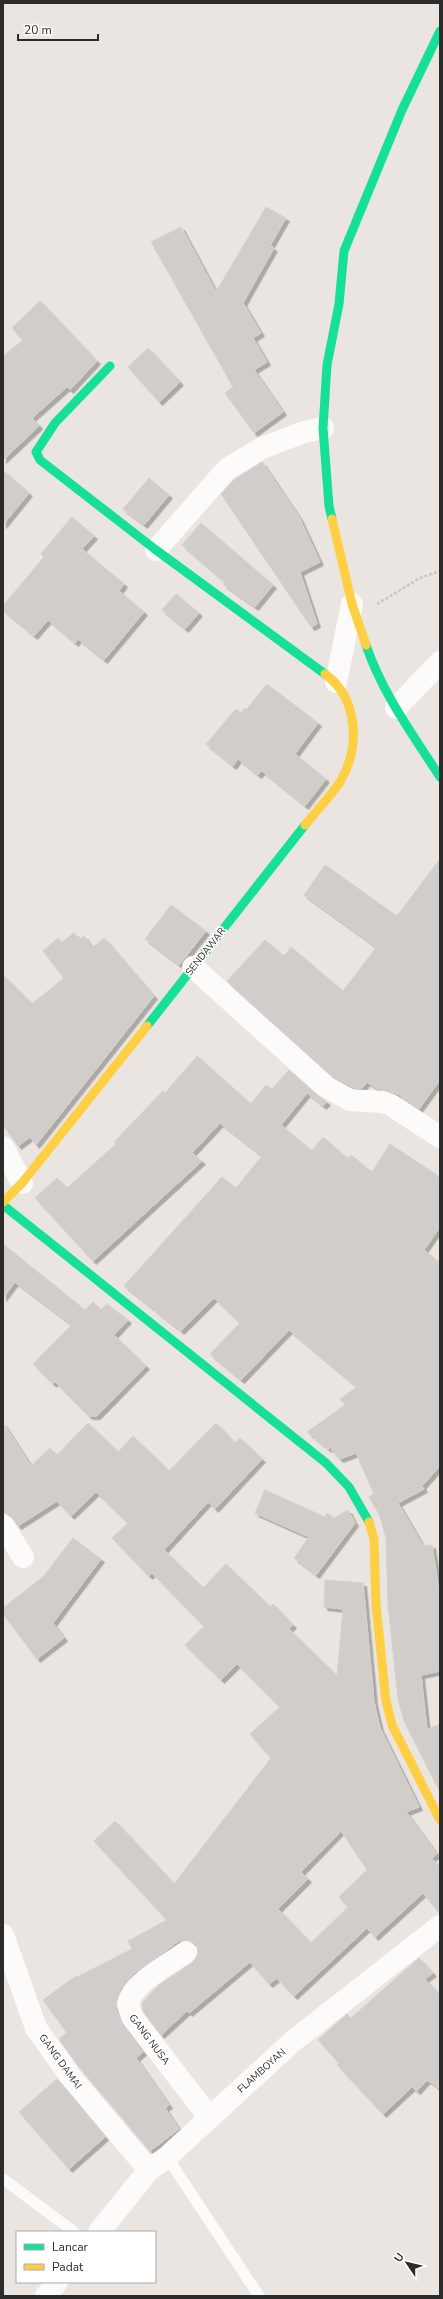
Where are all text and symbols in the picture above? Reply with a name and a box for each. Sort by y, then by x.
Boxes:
scale bar [18,16,98,42]
text: 20 m [24,22,52,38]
street label: SENDAWAR [182,924,229,979]
street label: GANG NUSA [126,2011,173,2068]
street label: GANG DAMAI [35,2031,85,2092]
street label: FLAMBOYAN [234,2045,289,2096]
legend [16,2231,156,2283]
text: Lancar [52,2239,89,2255]
north arrow [387,2243,427,2283]
text: U [391,2250,408,2265]
text: Padat [52,2259,84,2275]

